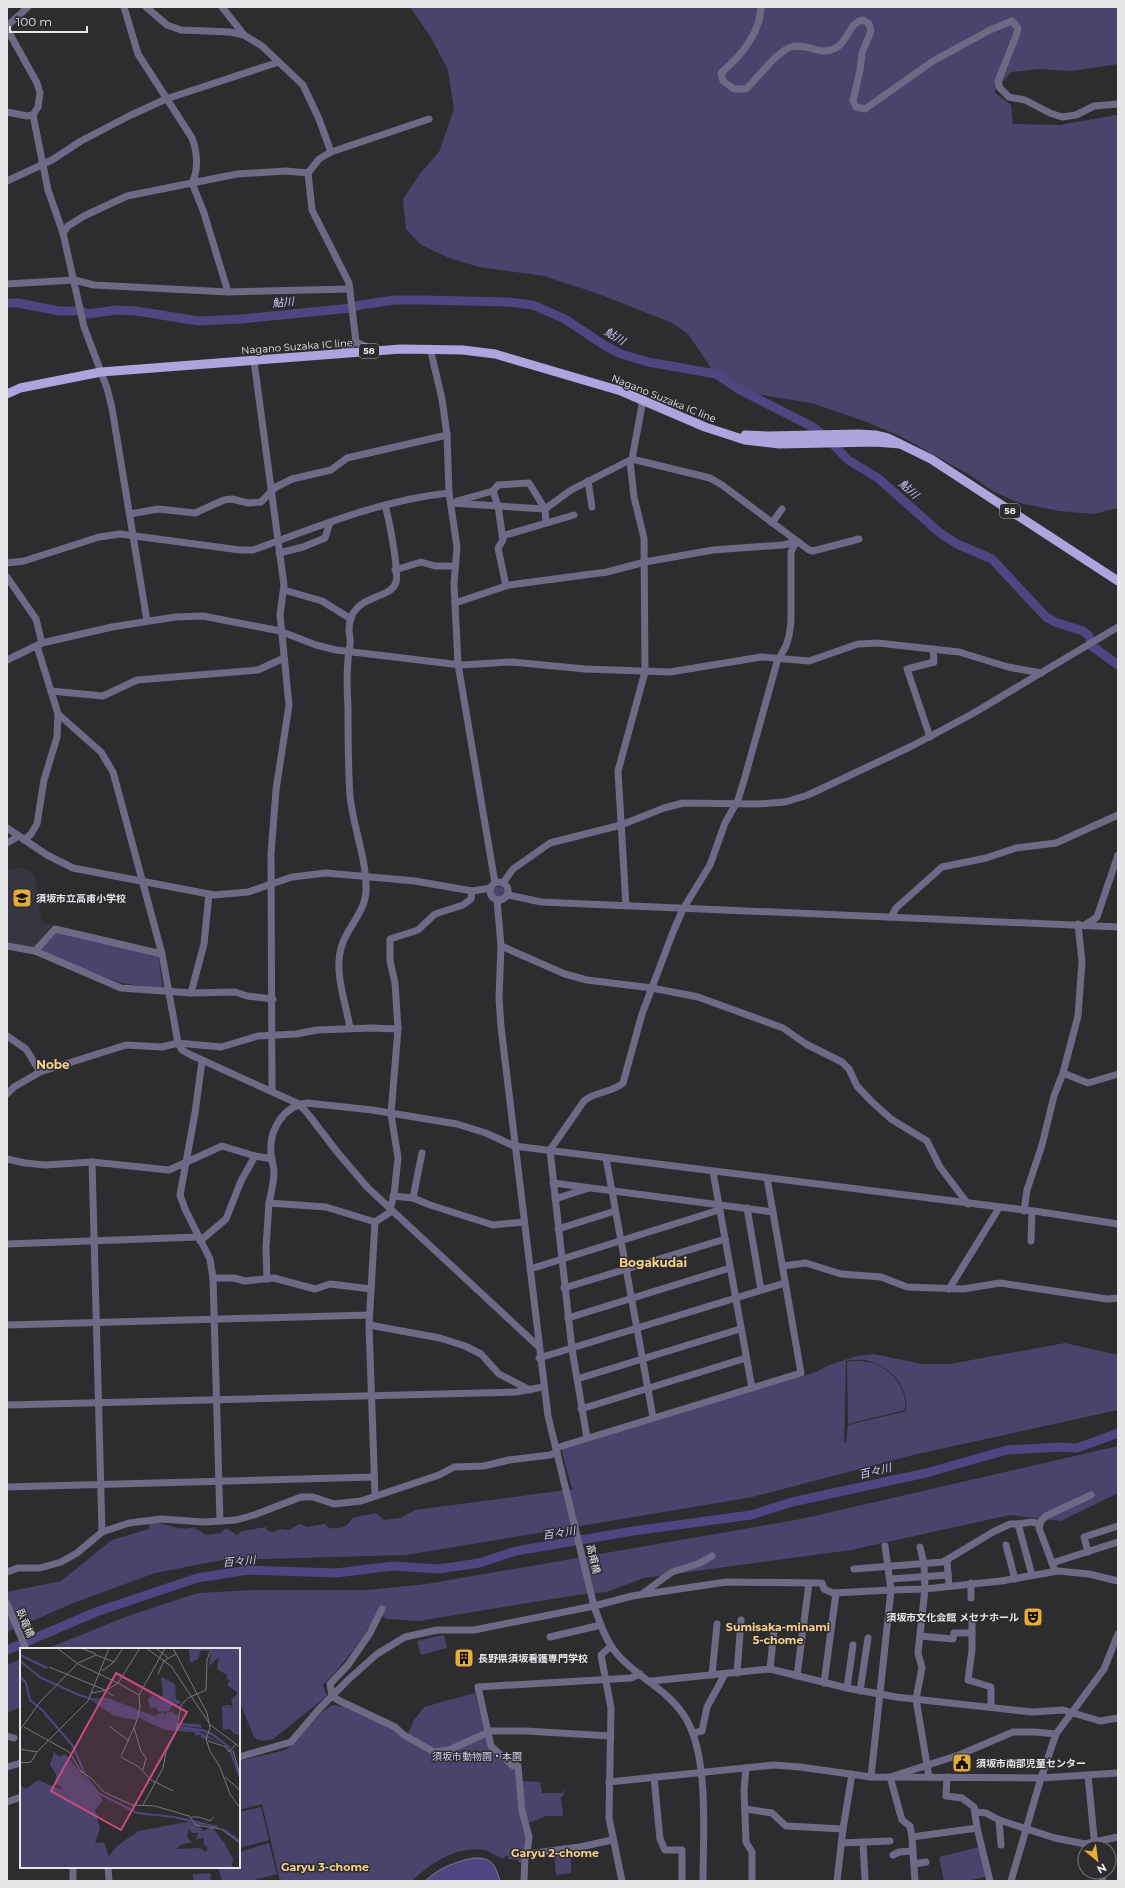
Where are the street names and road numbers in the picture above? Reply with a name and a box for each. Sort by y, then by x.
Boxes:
street label: Nagano Suzaka IC line [241,336,353,357]
road number: 58 [359,344,379,358]
street label: Nagano Suzaka IC line [610,372,718,425]
road number: 58 [1000,504,1020,518]
street label: 高甫橋 [584,1543,603,1575]
street label: 臥竜橋 [14,1607,37,1640]

